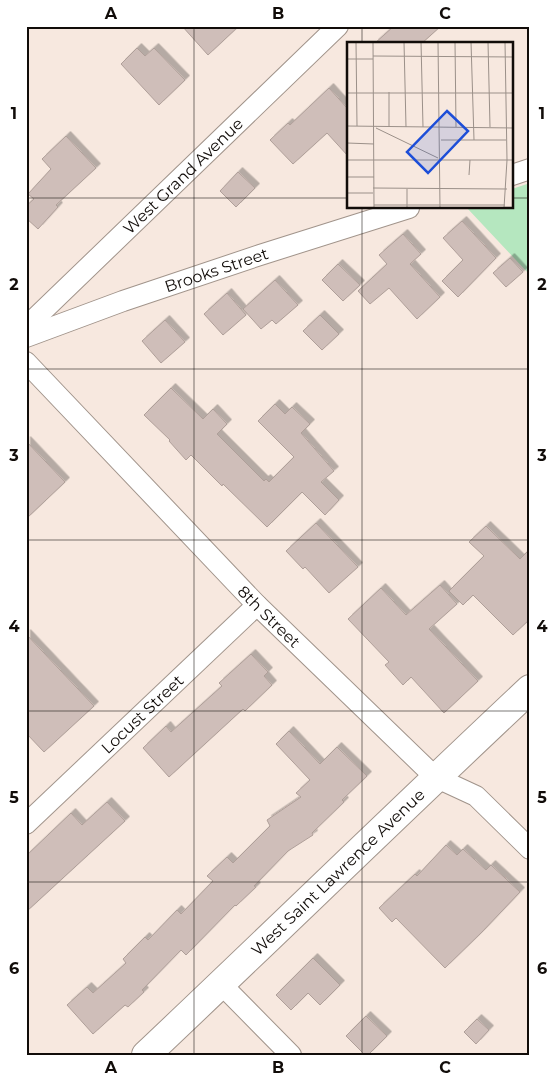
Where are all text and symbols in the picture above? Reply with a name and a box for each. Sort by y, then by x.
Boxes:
text: A [104,4,118,23]
text: B [272,4,284,23]
text: C [439,4,451,23]
inset map [347,42,514,209]
text: 1 [11,104,17,123]
text: 1 [539,104,545,123]
street label: West Grand Avenue [119,114,247,238]
street label: Brooks Street [162,243,271,296]
text: 2 [9,275,19,294]
text: 2 [537,275,547,294]
text: 3 [8,446,19,465]
text: 3 [536,446,547,465]
street label: 8th Street [234,582,305,652]
text: 4 [8,617,20,636]
text: 4 [536,617,548,636]
street label: Locust Street [97,670,187,757]
street label: West Saint Lawrence Avenue [247,785,428,959]
text: 5 [9,788,19,807]
text: 5 [537,788,547,807]
text: 6 [9,959,19,978]
text: 6 [537,959,547,978]
text: A [104,1058,118,1077]
text: B [272,1058,284,1077]
text: C [439,1058,451,1077]

